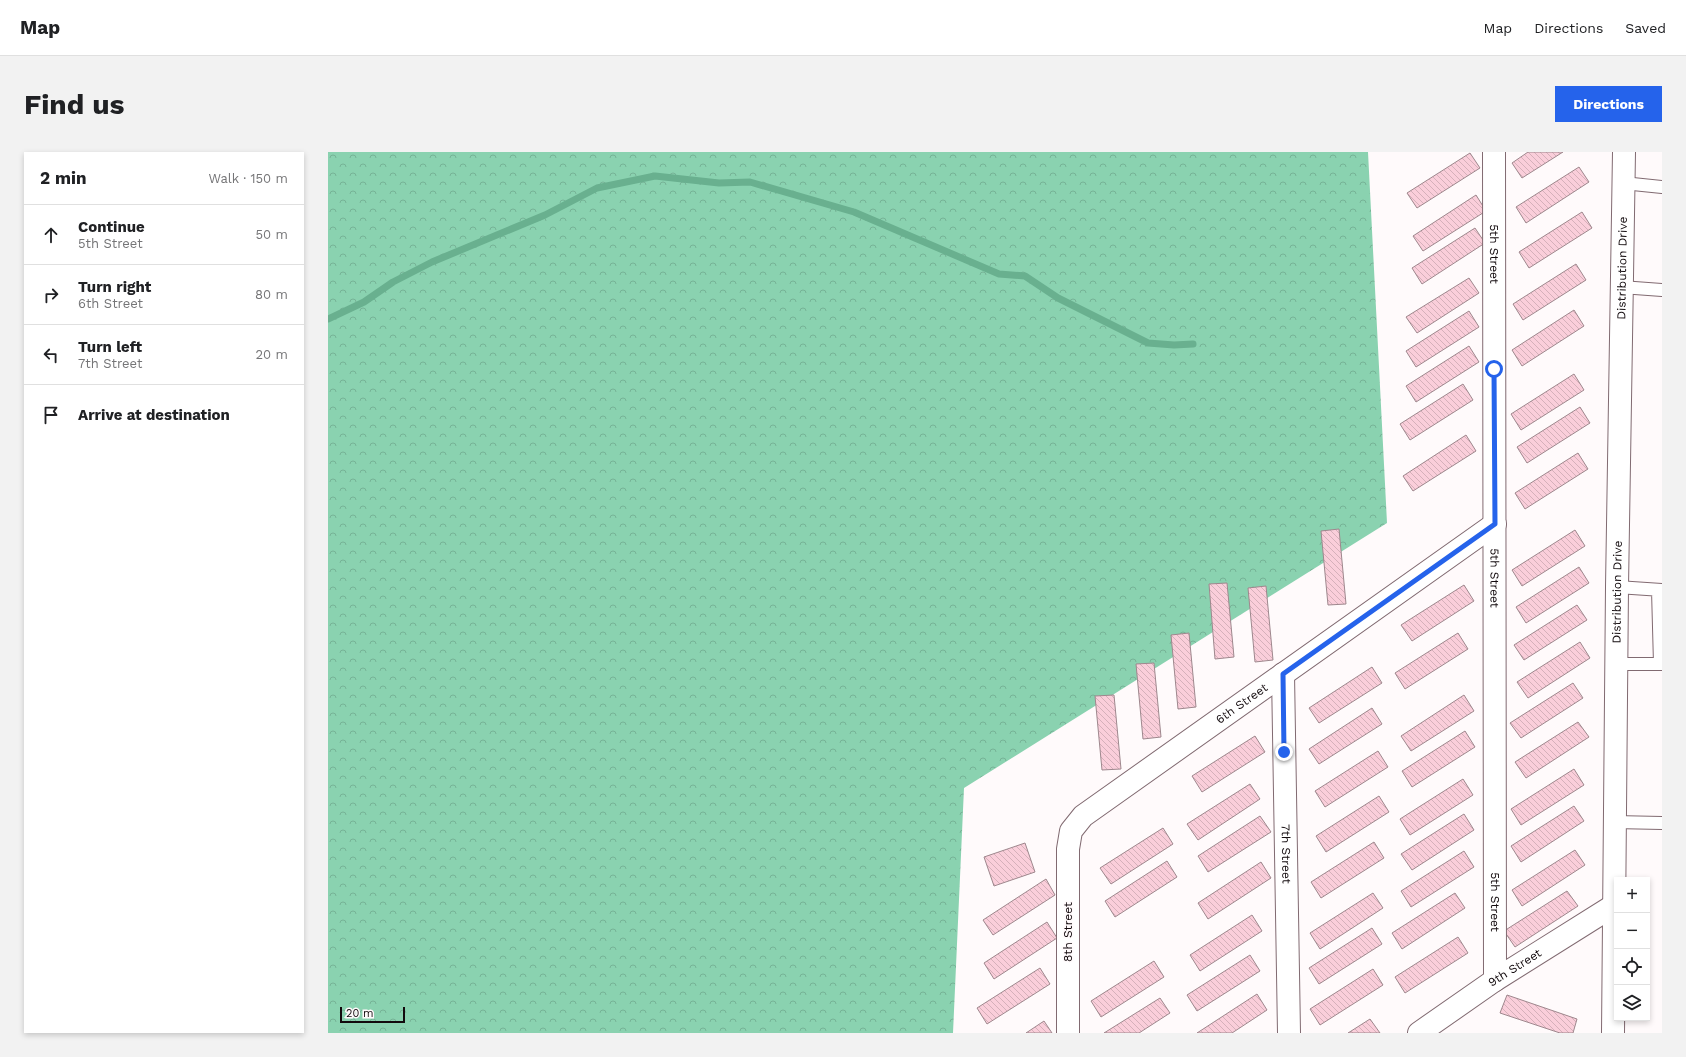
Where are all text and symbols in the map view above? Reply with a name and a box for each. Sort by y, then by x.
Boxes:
text: Map [20,16,60,39]
text: Map [1484,20,1512,36]
text: Directions [1534,20,1603,36]
text: Saved [1625,20,1666,36]
button: Directions [1555,86,1662,122]
text: Find us [24,88,124,121]
text: 2 min [40,168,86,188]
text: Walk · 150 m [209,171,288,186]
street label: Distribution Drive [1614,216,1630,320]
text: Continue [78,218,145,236]
icon: ahead [40,224,62,246]
street label: 5th Street [1487,224,1501,284]
text: 50 m [256,227,288,242]
text: 5th Street [78,236,143,251]
text: Turn right [78,278,151,296]
icon: right [40,284,62,306]
text: 80 m [255,287,288,302]
text: 6th Street [78,296,143,311]
text: Turn left [78,338,142,356]
icon: left [40,344,62,366]
text: 20 m [256,347,288,362]
text: 7th Street [78,356,142,371]
route start [1485,360,1503,378]
icon: arrive [40,404,62,426]
text: Arrive at destination [78,406,230,424]
street label: Distribution Drive [1609,540,1625,644]
street label: 5th Street [1487,548,1502,608]
street label: 6th Street [1213,680,1270,727]
route end [1275,743,1293,761]
street label: 7th Street [1279,824,1294,884]
street label: 5th Street [1488,872,1502,932]
map controls [1614,877,1650,1021]
button: + [1614,877,1650,913]
street label: 8th Street [1061,902,1075,962]
button: − [1614,913,1650,949]
street label: 9th Street [1485,946,1544,990]
button: locate [1614,949,1650,985]
button: layers [1614,985,1650,1021]
scale bar [340,1005,405,1024]
text: 20 m [346,1007,374,1020]

